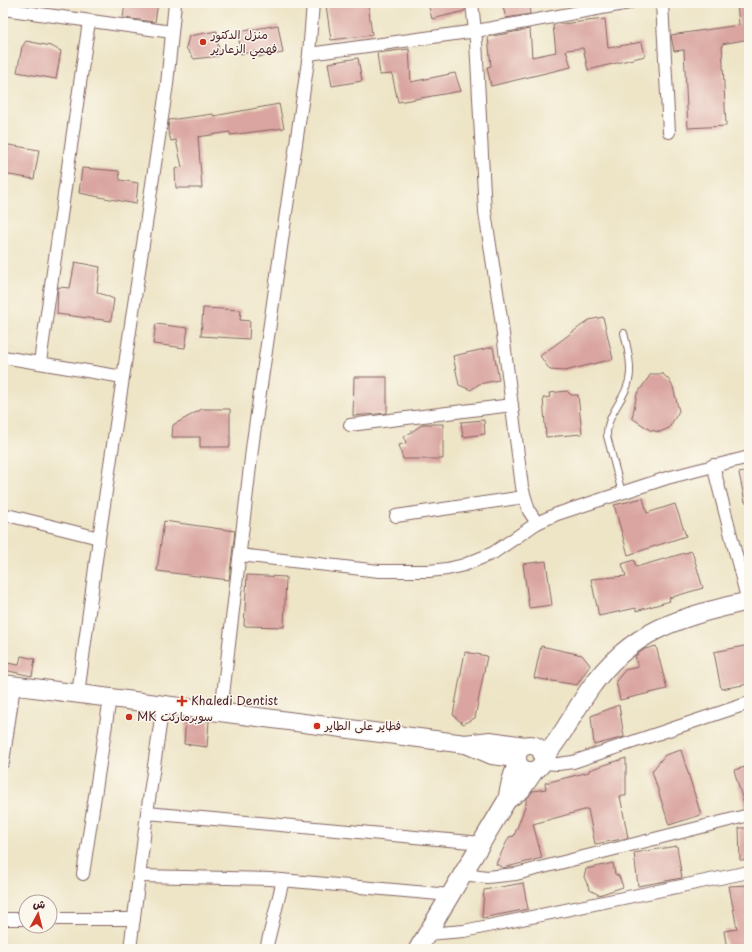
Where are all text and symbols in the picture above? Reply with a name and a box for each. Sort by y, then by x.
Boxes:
place label: منزل الدكتور فهمي الزعارير [210,25,277,60]
marker: منزل الدكتور فهمي الزعارير [198,37,208,47]
place label: Khaledi Dentist [191,691,278,709]
marker: Khaledi Dentist [176,695,188,707]
place label: MK سوبرماركت [137,707,213,725]
marker: MK سوبرماركت [124,712,134,722]
place label: فطاير على الطاير [324,716,401,734]
marker: فطاير على الطاير [312,721,322,731]
north arrow [18,894,58,934]
text: ش [32,894,46,913]

